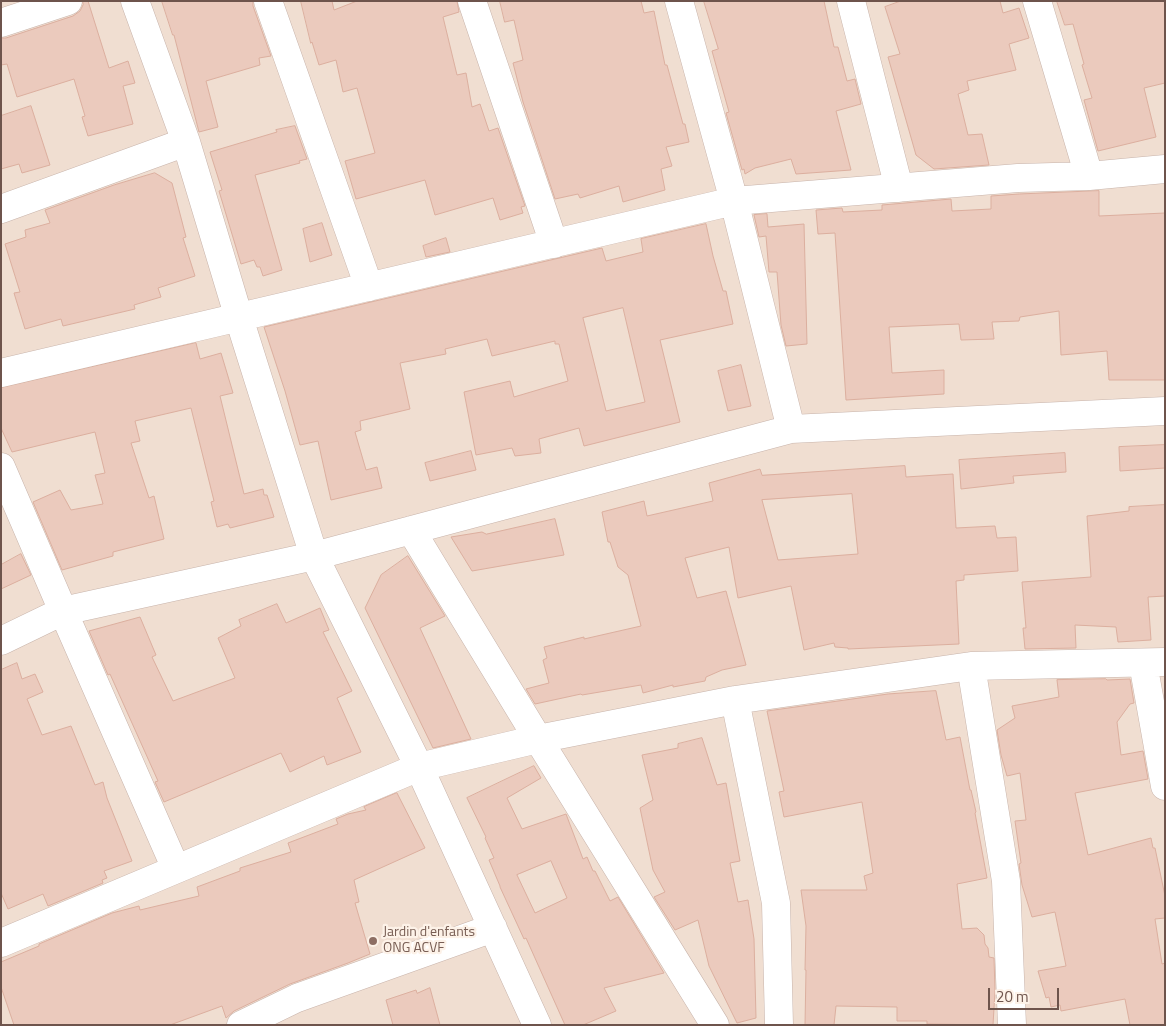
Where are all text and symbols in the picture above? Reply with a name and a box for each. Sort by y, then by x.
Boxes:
place label: Jardin d'enfants ONG ACVF [383,925,475,958]
marker: Jardin d'enfants ONG ACVF [367,935,379,947]
scale bar [991,978,1062,1010]
text: 20 m [996,985,1029,1008]

